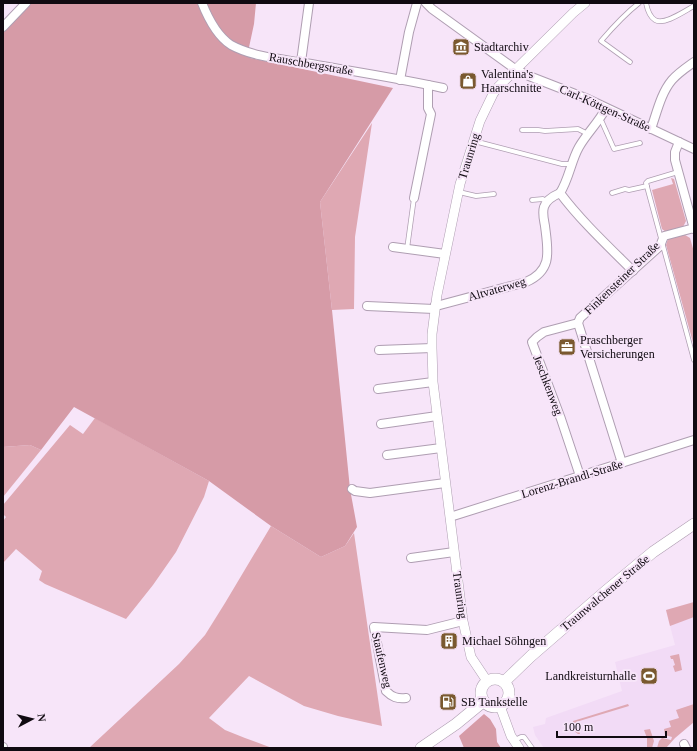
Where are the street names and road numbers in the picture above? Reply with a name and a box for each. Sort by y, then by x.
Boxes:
street label: Rauschbergstraße [268,50,354,78]
street label: Carl-Köttgen-Straße [557,82,653,134]
street label: Traunring [455,131,483,181]
street label: Finkensteiner Straße [582,239,662,317]
street label: Altvaterweg [467,274,527,304]
street label: Jeschkenweg [530,353,566,417]
street label: Lorenz-Brandl-Straße [520,457,624,501]
street label: Traunwalchener Straße [558,552,652,634]
street label: Traunring [450,570,470,620]
street label: Staufenweg [369,631,395,689]

